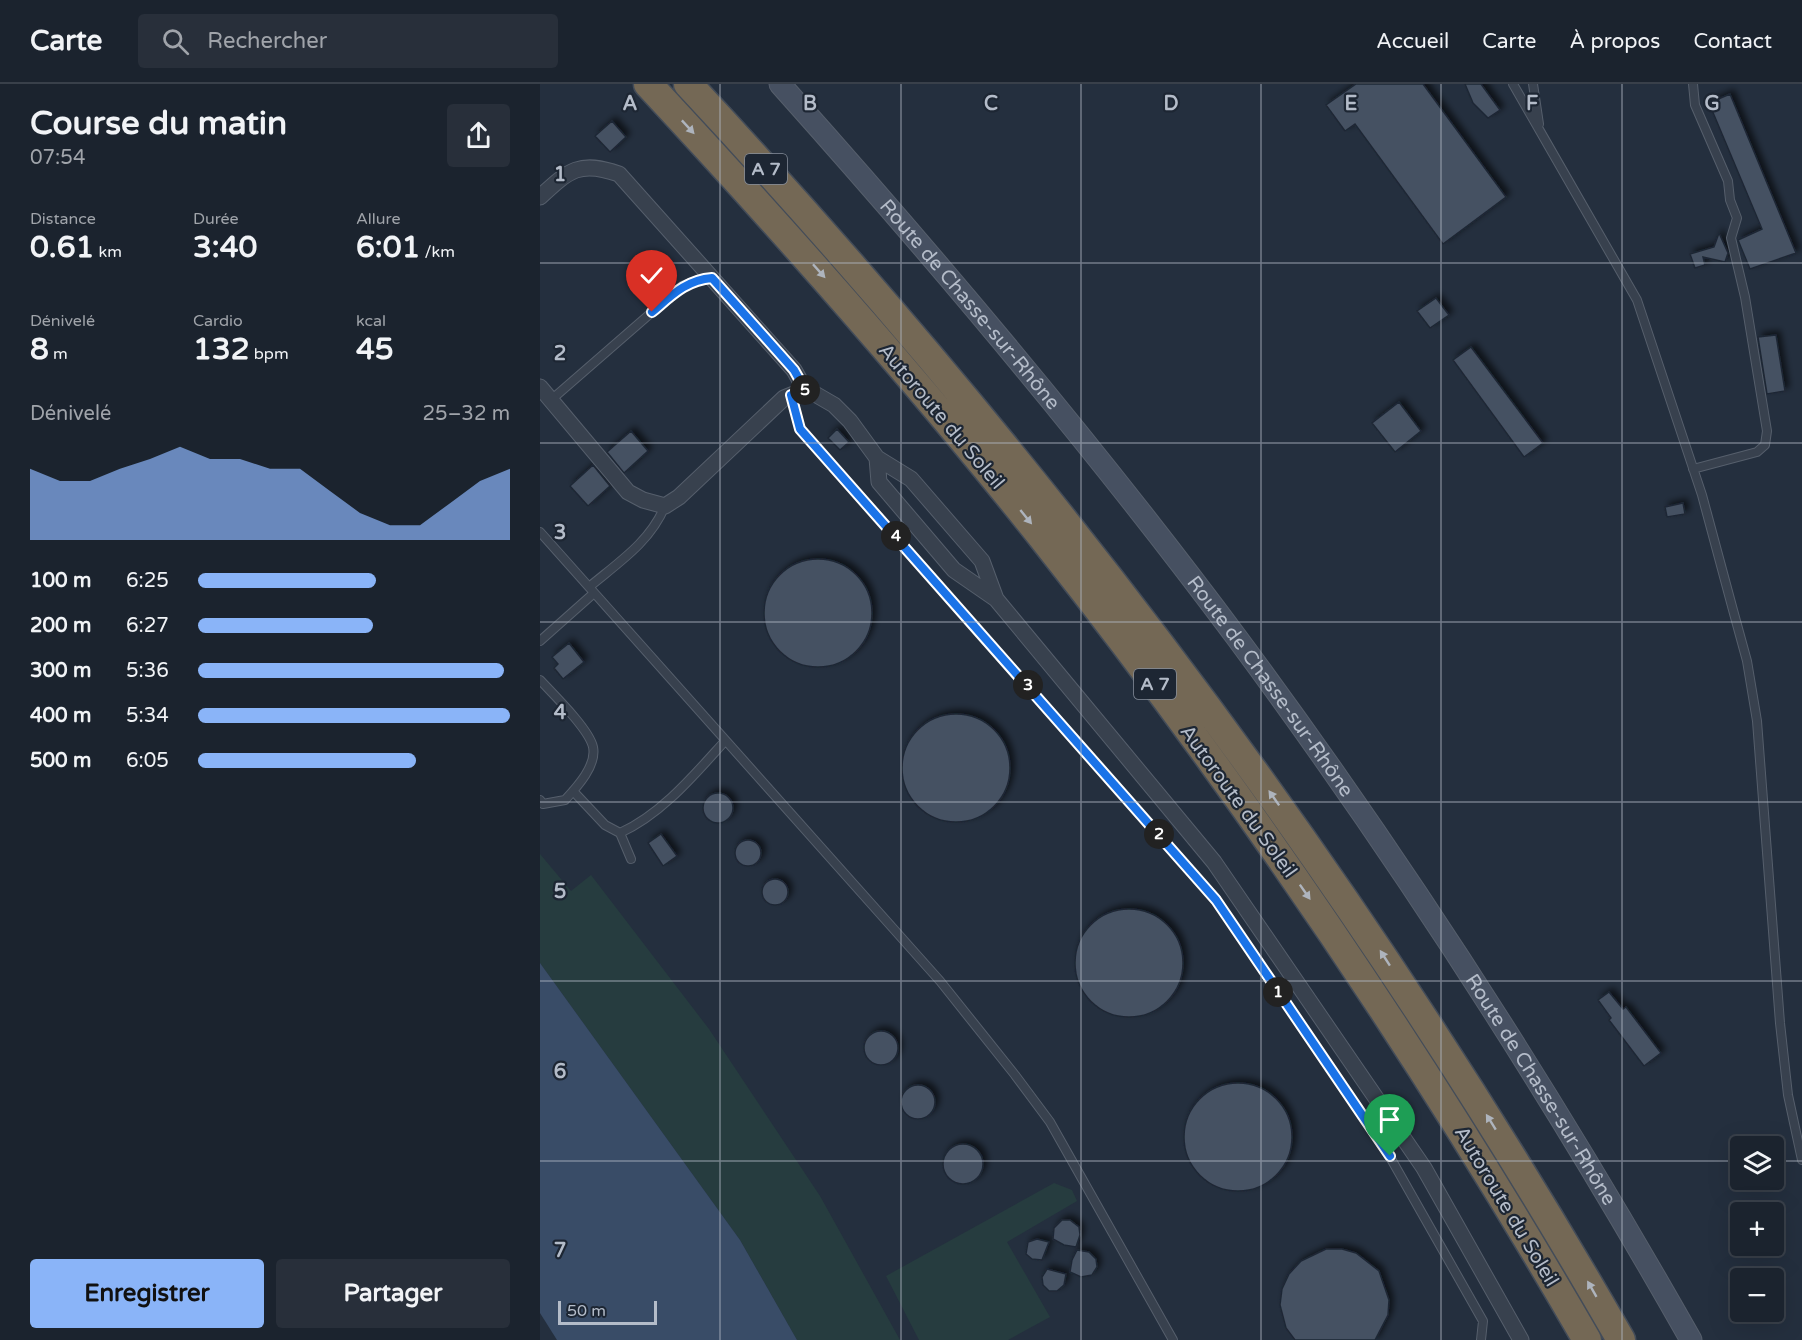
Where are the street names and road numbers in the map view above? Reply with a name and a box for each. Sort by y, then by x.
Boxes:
road number: A 7 [745,154,787,184]
street label: Route de Chasse-sur-Rhône [874,195,1065,415]
street label: Autoroute du Soleil [873,339,1009,494]
street label: Route de Chasse-sur-Rhône [1181,571,1358,802]
road number: A 7 [1134,669,1176,699]
street label: Autoroute du Soleil [1175,721,1302,883]
street label: Route de Chasse-sur-Rhône [1460,970,1621,1210]
street label: Autoroute du Soleil [1449,1122,1564,1291]

